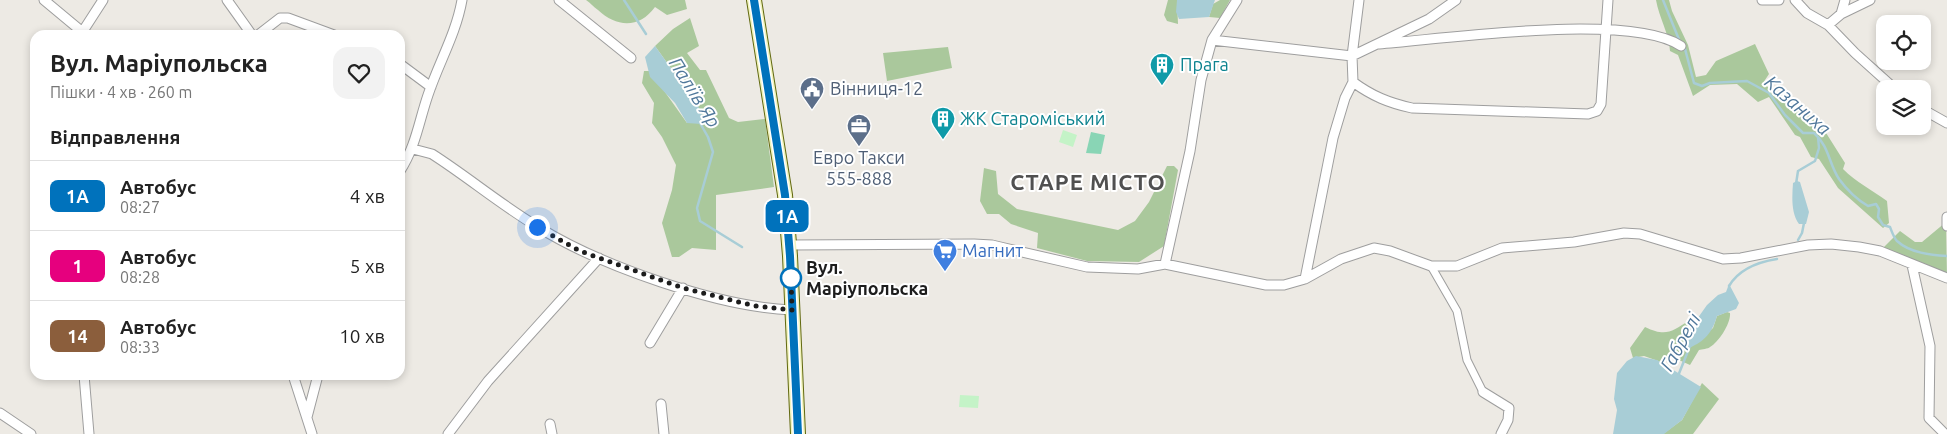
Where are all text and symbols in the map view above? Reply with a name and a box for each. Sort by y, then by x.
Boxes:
map controls [1876,15,1931,135]
button: locate [1876,15,1931,70]
button: heart [333,47,385,99]
text: Вул. Маріупольска [50,50,268,77]
building icon: Прага [1149,52,1175,86]
water label: Паліїв Яр [665,53,725,131]
place label: Прага [1180,54,1229,74]
water label: Казаниха [1761,71,1835,139]
public building icon: Вінниця-12 [799,76,825,110]
place label: Вінниця-12 [830,78,923,98]
button: layers [1876,80,1931,135]
text: Пішки · 4 хв · 260 m [50,83,192,101]
building icon: ЖК Староміський [930,106,956,140]
place label: ЖК Староміський [960,108,1105,128]
office icon: Евро Такси 555-888 [846,113,872,147]
text: Відправлення [50,126,180,148]
place label: Евро Такси 555-888 [813,147,905,188]
district label: СТАРЕ МІСТО [1010,169,1166,194]
text: Автобус [120,176,196,198]
text: 4 хв [350,185,385,207]
text: 1А [66,186,89,206]
text: 08:27 [120,198,160,216]
line badge: 1А [764,200,810,232]
text: 1А [776,206,798,226]
your location [525,215,550,240]
supermarket icon: Магнит [932,238,958,272]
place label: Магнит [962,240,1023,260]
text: Автобус [120,246,196,268]
text: 5 хв [350,255,385,277]
text: 1 [72,256,83,276]
place label: Вул. Маріупольска [806,257,928,298]
marker: Вул. Маріупольска [780,267,802,289]
text: 08:28 [120,268,160,286]
water label: Габрелі [1655,308,1705,375]
text: Автобус [120,316,196,338]
text: 10 хв [339,325,385,347]
text: 14 [67,326,88,346]
text: 08:33 [120,338,160,356]

